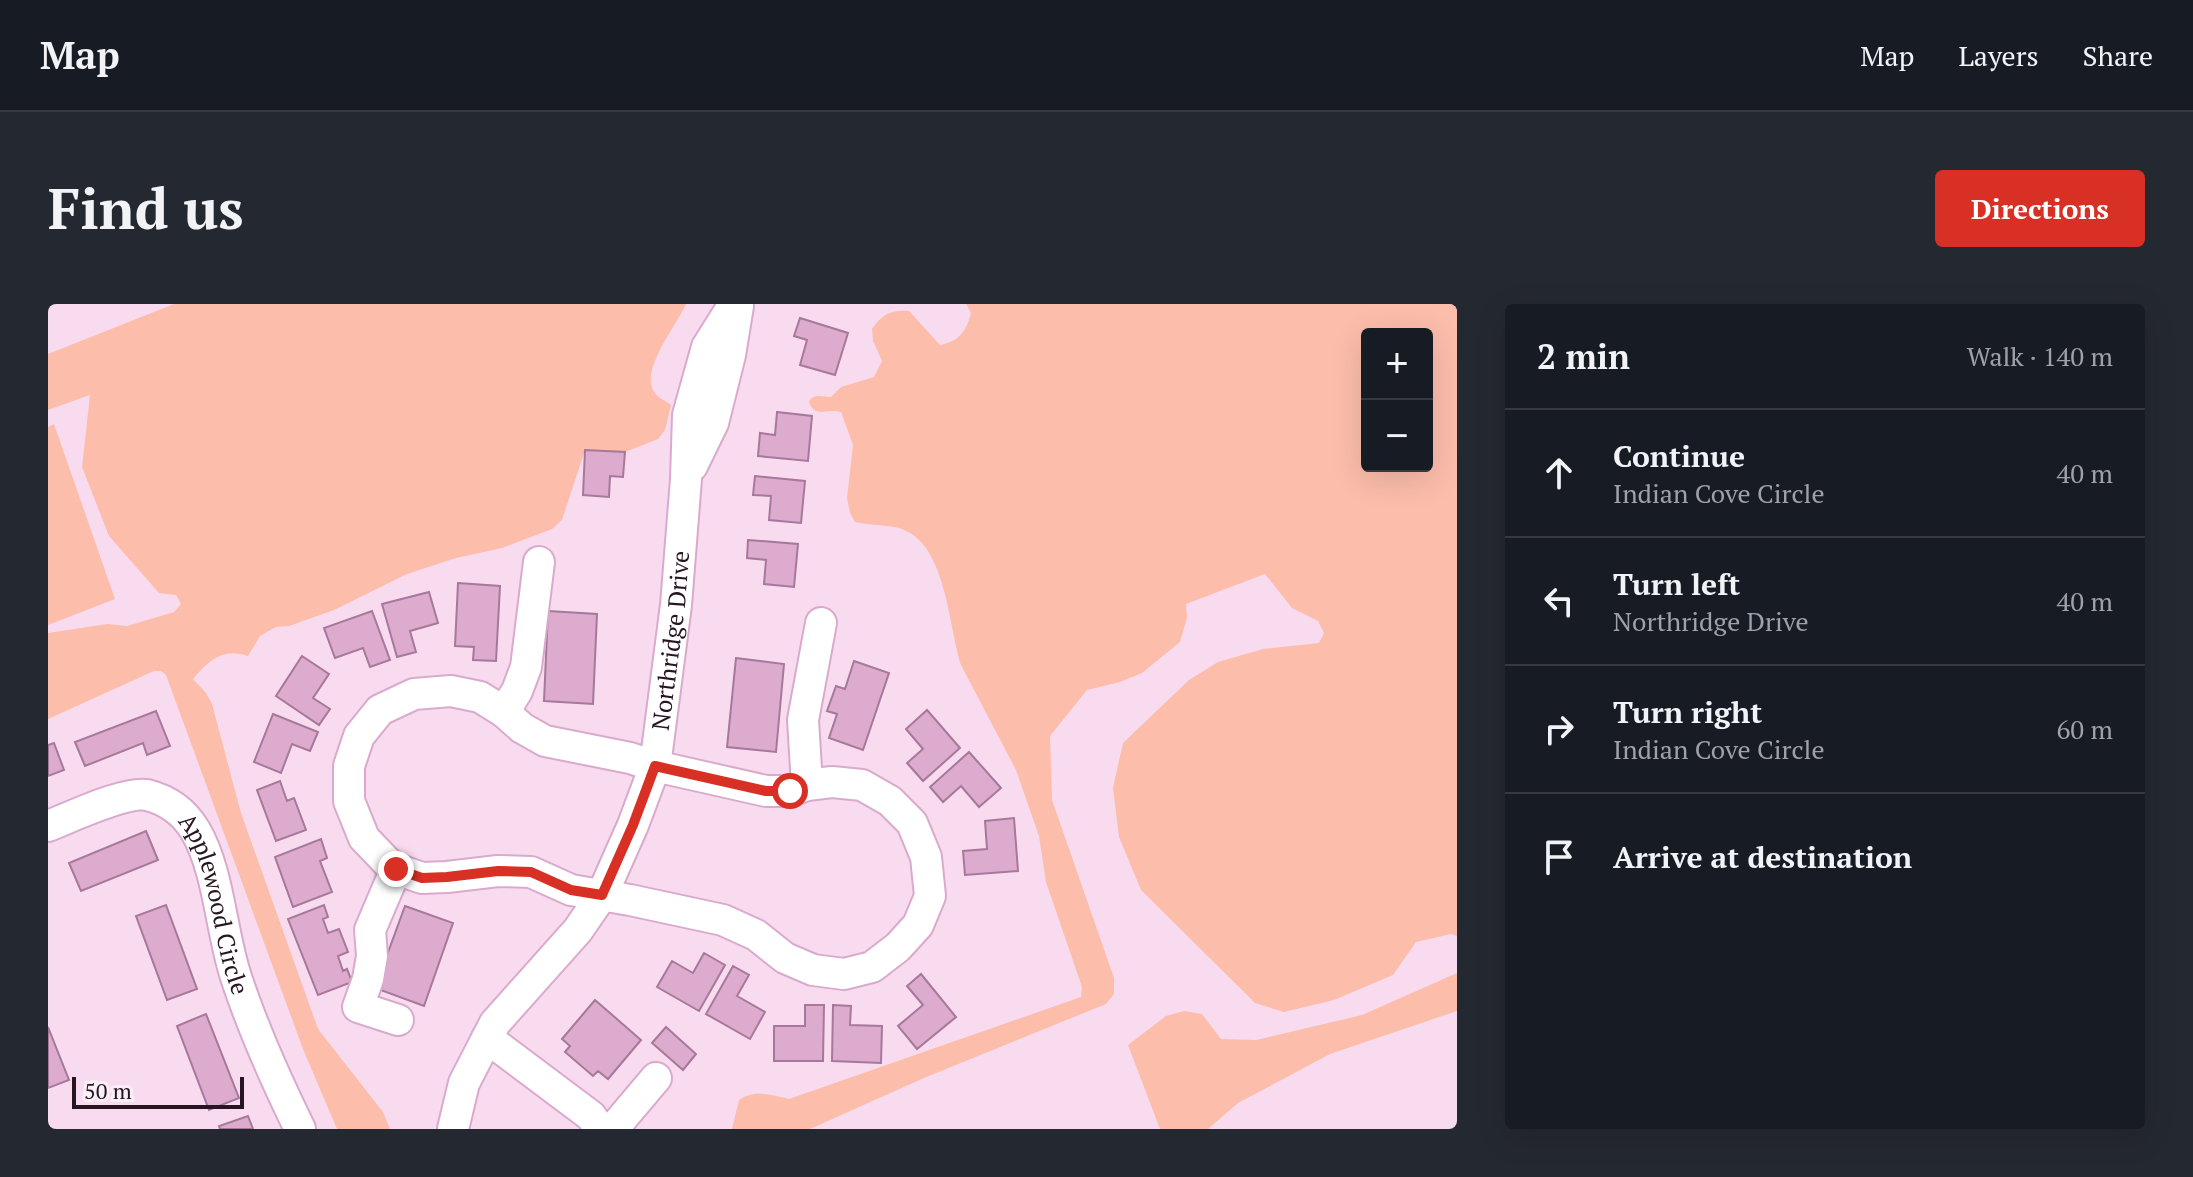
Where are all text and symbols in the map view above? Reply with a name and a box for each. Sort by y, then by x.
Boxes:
text: Map [40,30,120,80]
text: Map [1860,37,1914,74]
text: Layers [1958,37,2039,74]
text: Share [2083,37,2153,74]
button: Directions [1935,170,2145,247]
text: Find us [48,171,244,245]
map controls [1361,328,1433,472]
button: + [1361,328,1433,400]
text: 2 min [1537,334,1630,379]
text: Walk · 140 m [1967,339,2113,373]
button: − [1361,400,1433,472]
text: Continue [1613,436,1745,476]
icon: ahead [1537,451,1581,495]
text: 40 m [2057,456,2113,490]
text: Indian Cove Circle [1613,476,1824,510]
street label: Northridge Drive [644,549,696,732]
text: Turn left [1613,564,1740,604]
icon: left [1537,579,1581,623]
text: 40 m [2057,584,2113,618]
text: Northridge Drive [1613,604,1809,638]
text: Turn right [1613,692,1762,732]
icon: right [1537,707,1581,751]
text: 60 m [2057,712,2113,746]
text: Indian Cove Circle [1613,732,1824,766]
route start [772,773,808,809]
street label: Applewood Circle [172,806,257,999]
icon: arrive [1537,835,1581,879]
text: Arrive at destination [1613,837,1912,877]
route end [378,851,414,887]
scale bar [72,1073,244,1109]
text: 50 m [84,1076,132,1105]

